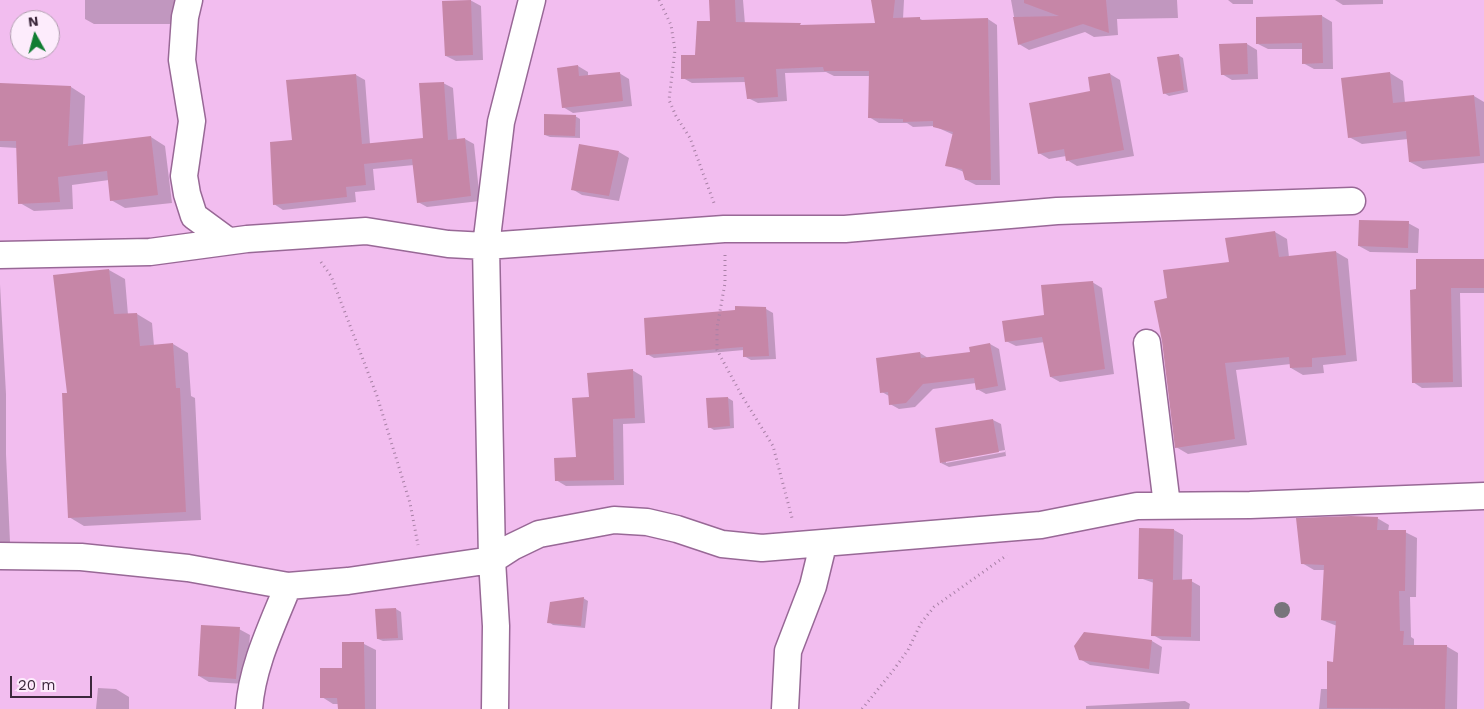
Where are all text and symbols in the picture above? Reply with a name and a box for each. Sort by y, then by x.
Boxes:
north arrow [10,10,60,60]
text: N [27,13,39,30]
scale bar [12,666,95,698]
text: 20 m [18,676,56,694]

